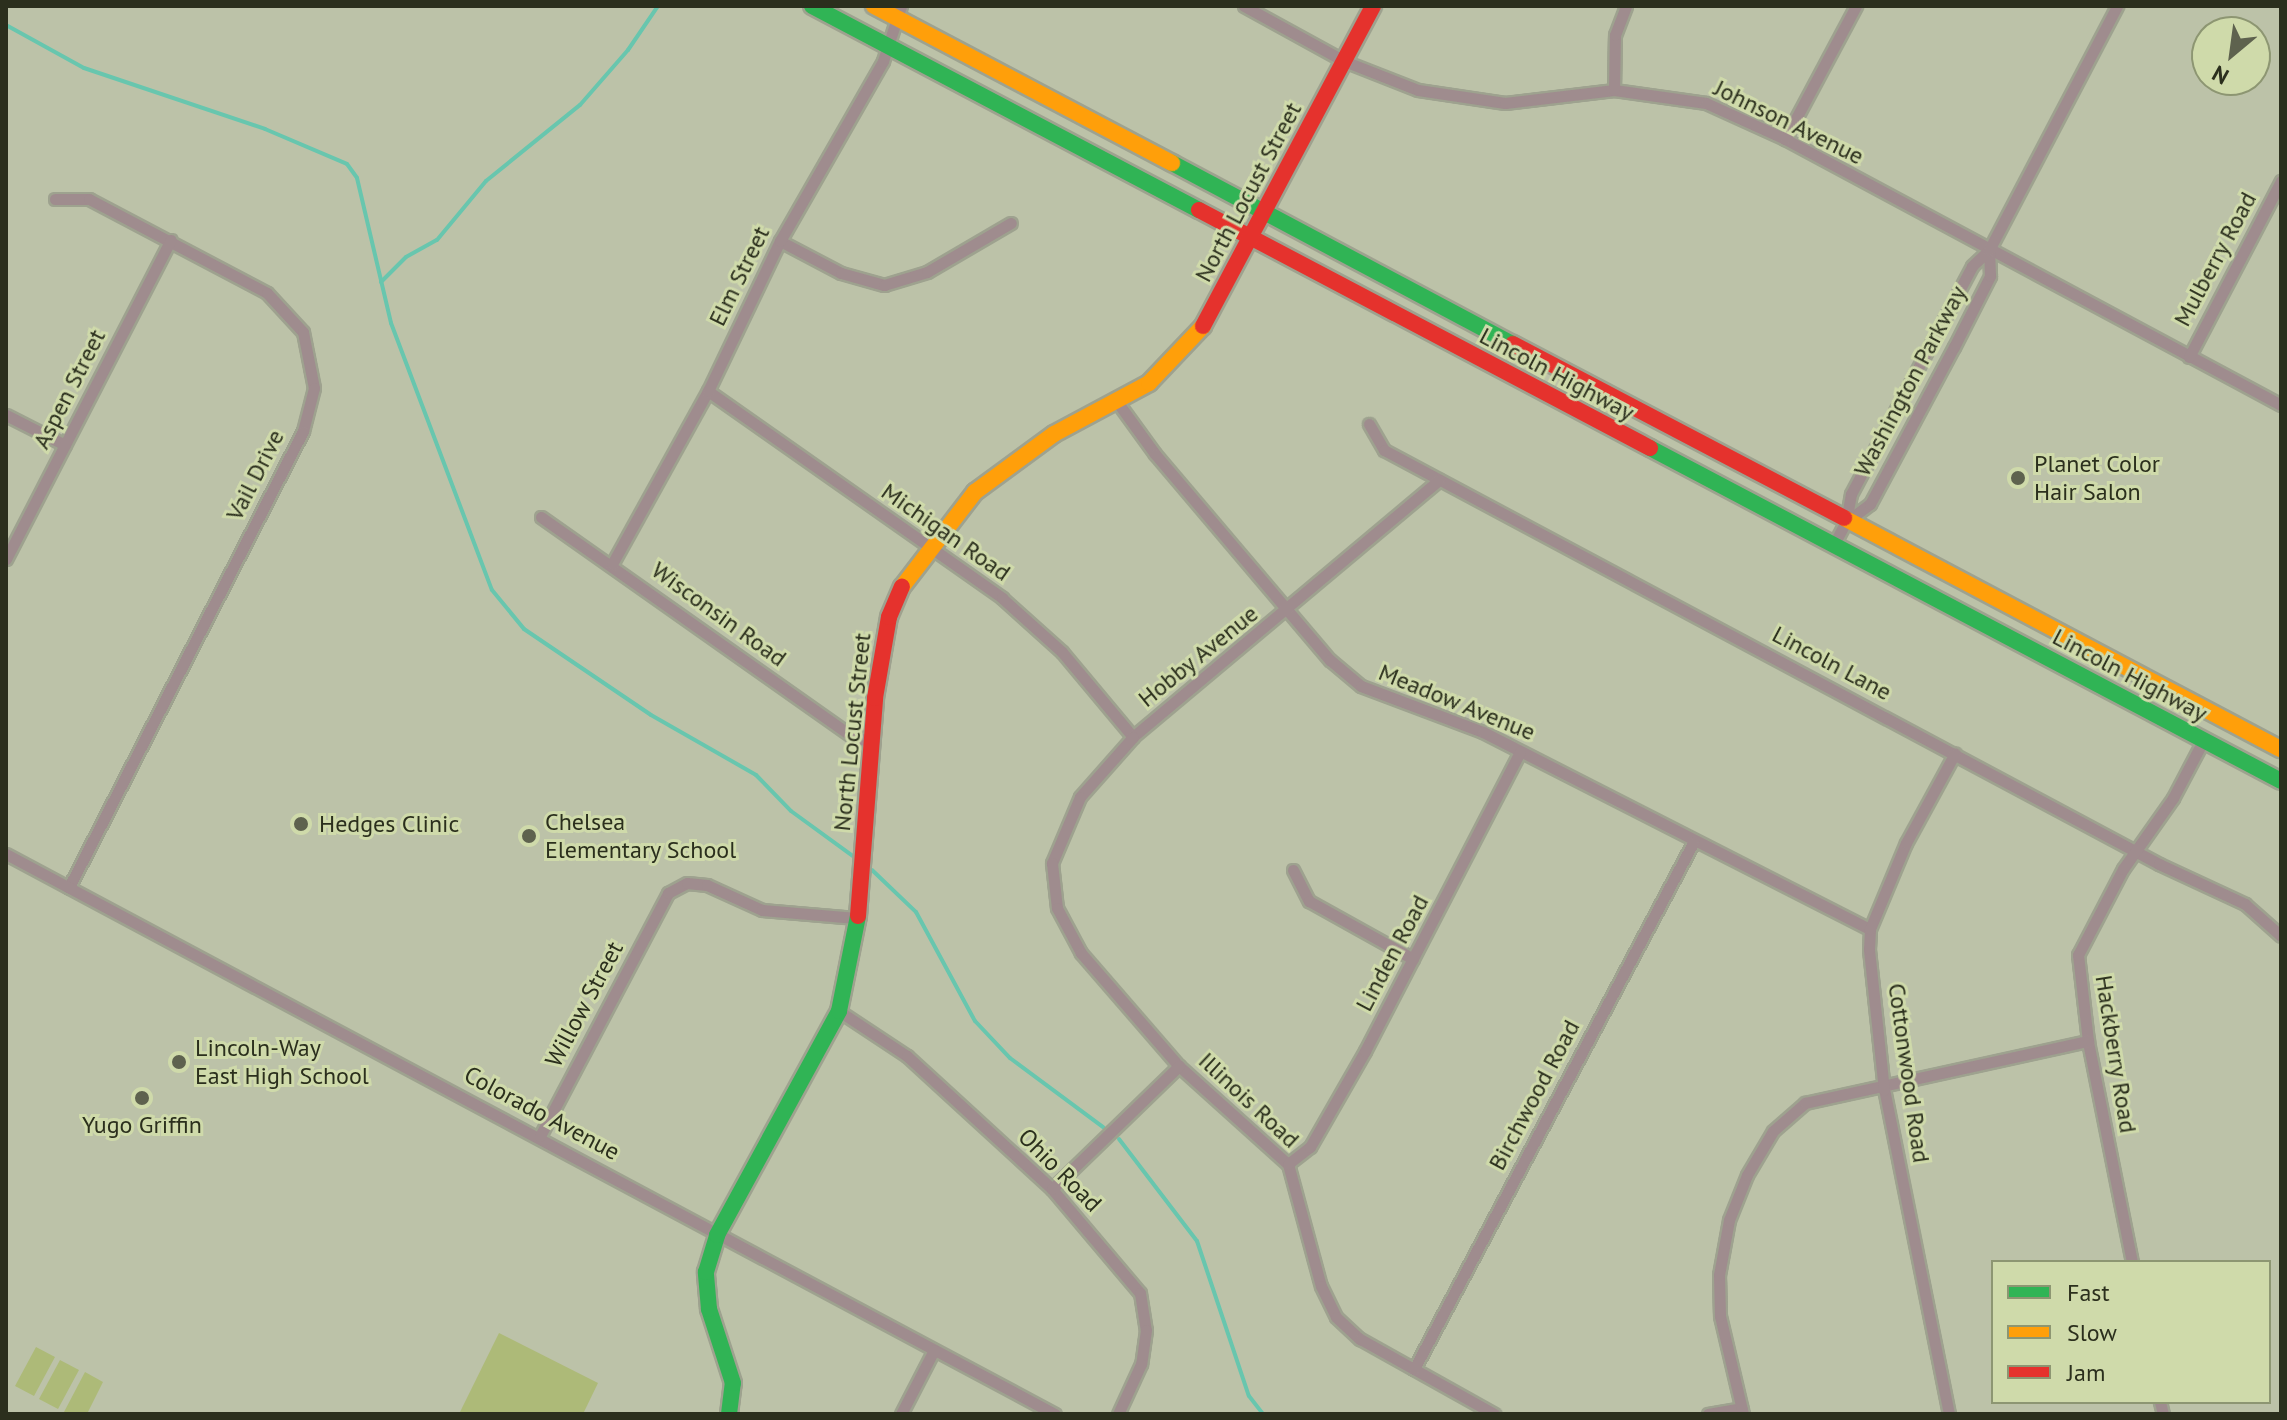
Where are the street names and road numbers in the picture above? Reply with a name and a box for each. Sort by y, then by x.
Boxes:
street label: Johnson Avenue [1709,73,1869,171]
street label: North Locust Street [1189,97,1307,287]
street label: Mulberry Road [2167,187,2263,331]
street label: Elm Street [703,222,775,330]
street label: Washington Parkway [1848,281,1972,481]
street label: Lincoln Highway [1475,321,1639,427]
street label: Aspen Street [27,324,111,454]
street label: Vail Drive [220,425,290,525]
street label: Michigan Road [876,477,1016,587]
street label: Wisconsin Road [646,555,792,673]
street label: Hobby Avenue [1132,599,1264,713]
street label: Lincoln Lane [1767,620,1897,706]
street label: Lincoln Highway [2048,622,2212,728]
street label: North Locust Street [827,631,877,833]
street label: Meadow Avenue [1374,657,1540,747]
street label: Linden Road [1349,890,1435,1016]
street label: Willow Street [539,936,629,1072]
street label: Hackberry Road [2089,973,2143,1135]
street label: Cottonwood Road [1882,981,1936,1165]
street label: Birchwood Road [1482,1015,1586,1175]
street label: Illinois Road [1193,1046,1305,1154]
street label: Colorado Avenue [459,1060,625,1166]
street label: Ohio Road [1012,1122,1108,1218]

